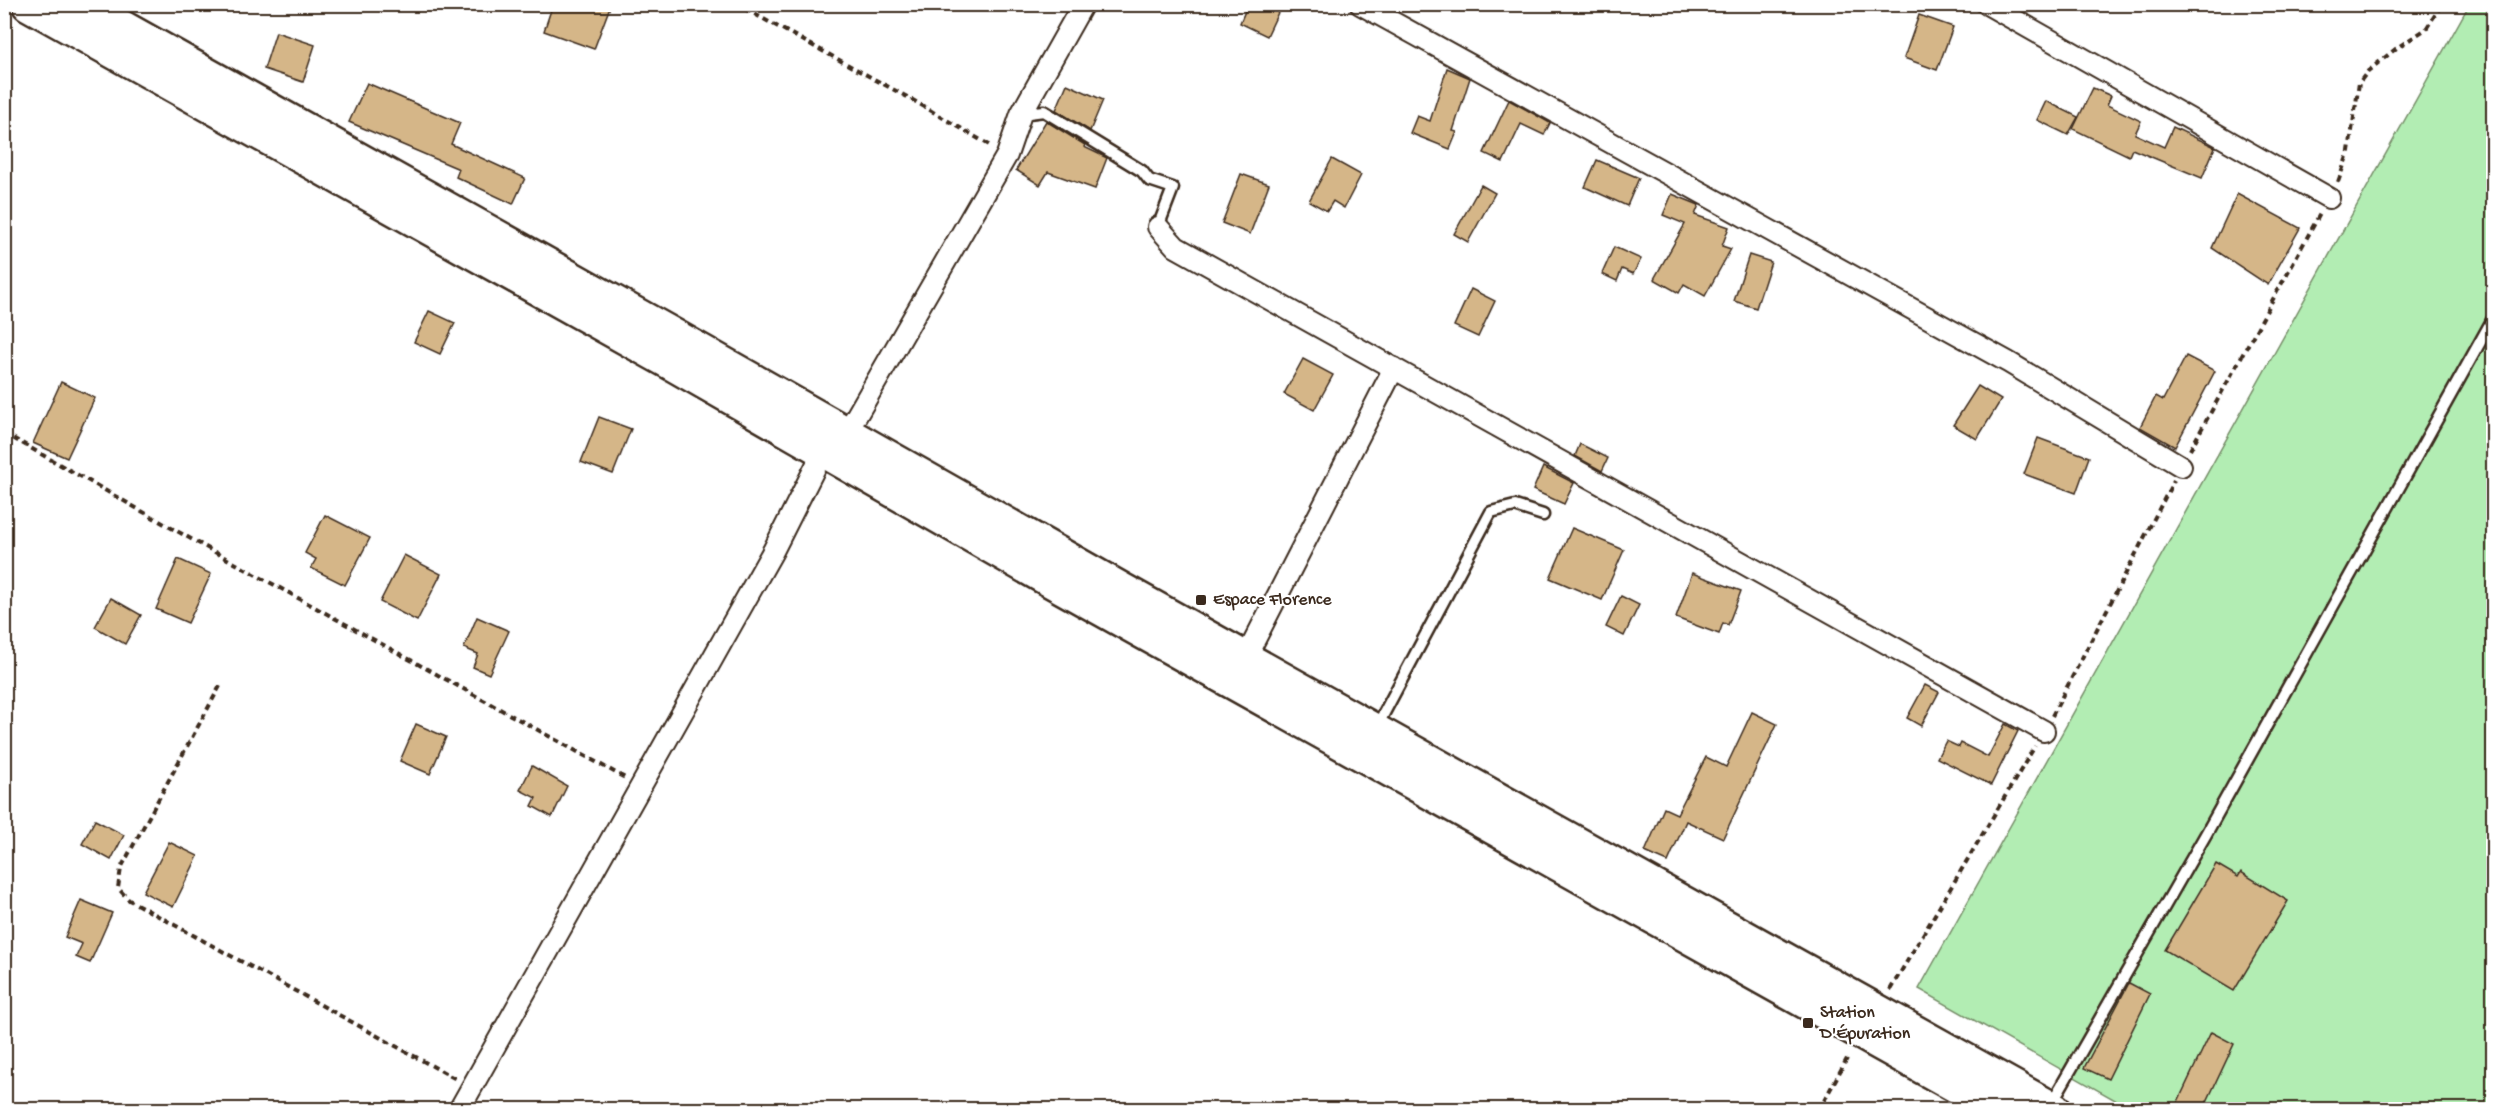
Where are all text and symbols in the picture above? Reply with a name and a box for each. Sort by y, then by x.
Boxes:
place label: Espace Florence [1213,590,1332,611]
marker: Espace Florence [1194,593,1208,607]
place label: Station D'Épuration [1819,1003,1911,1045]
marker: Station D'Épuration [1801,1016,1815,1030]

